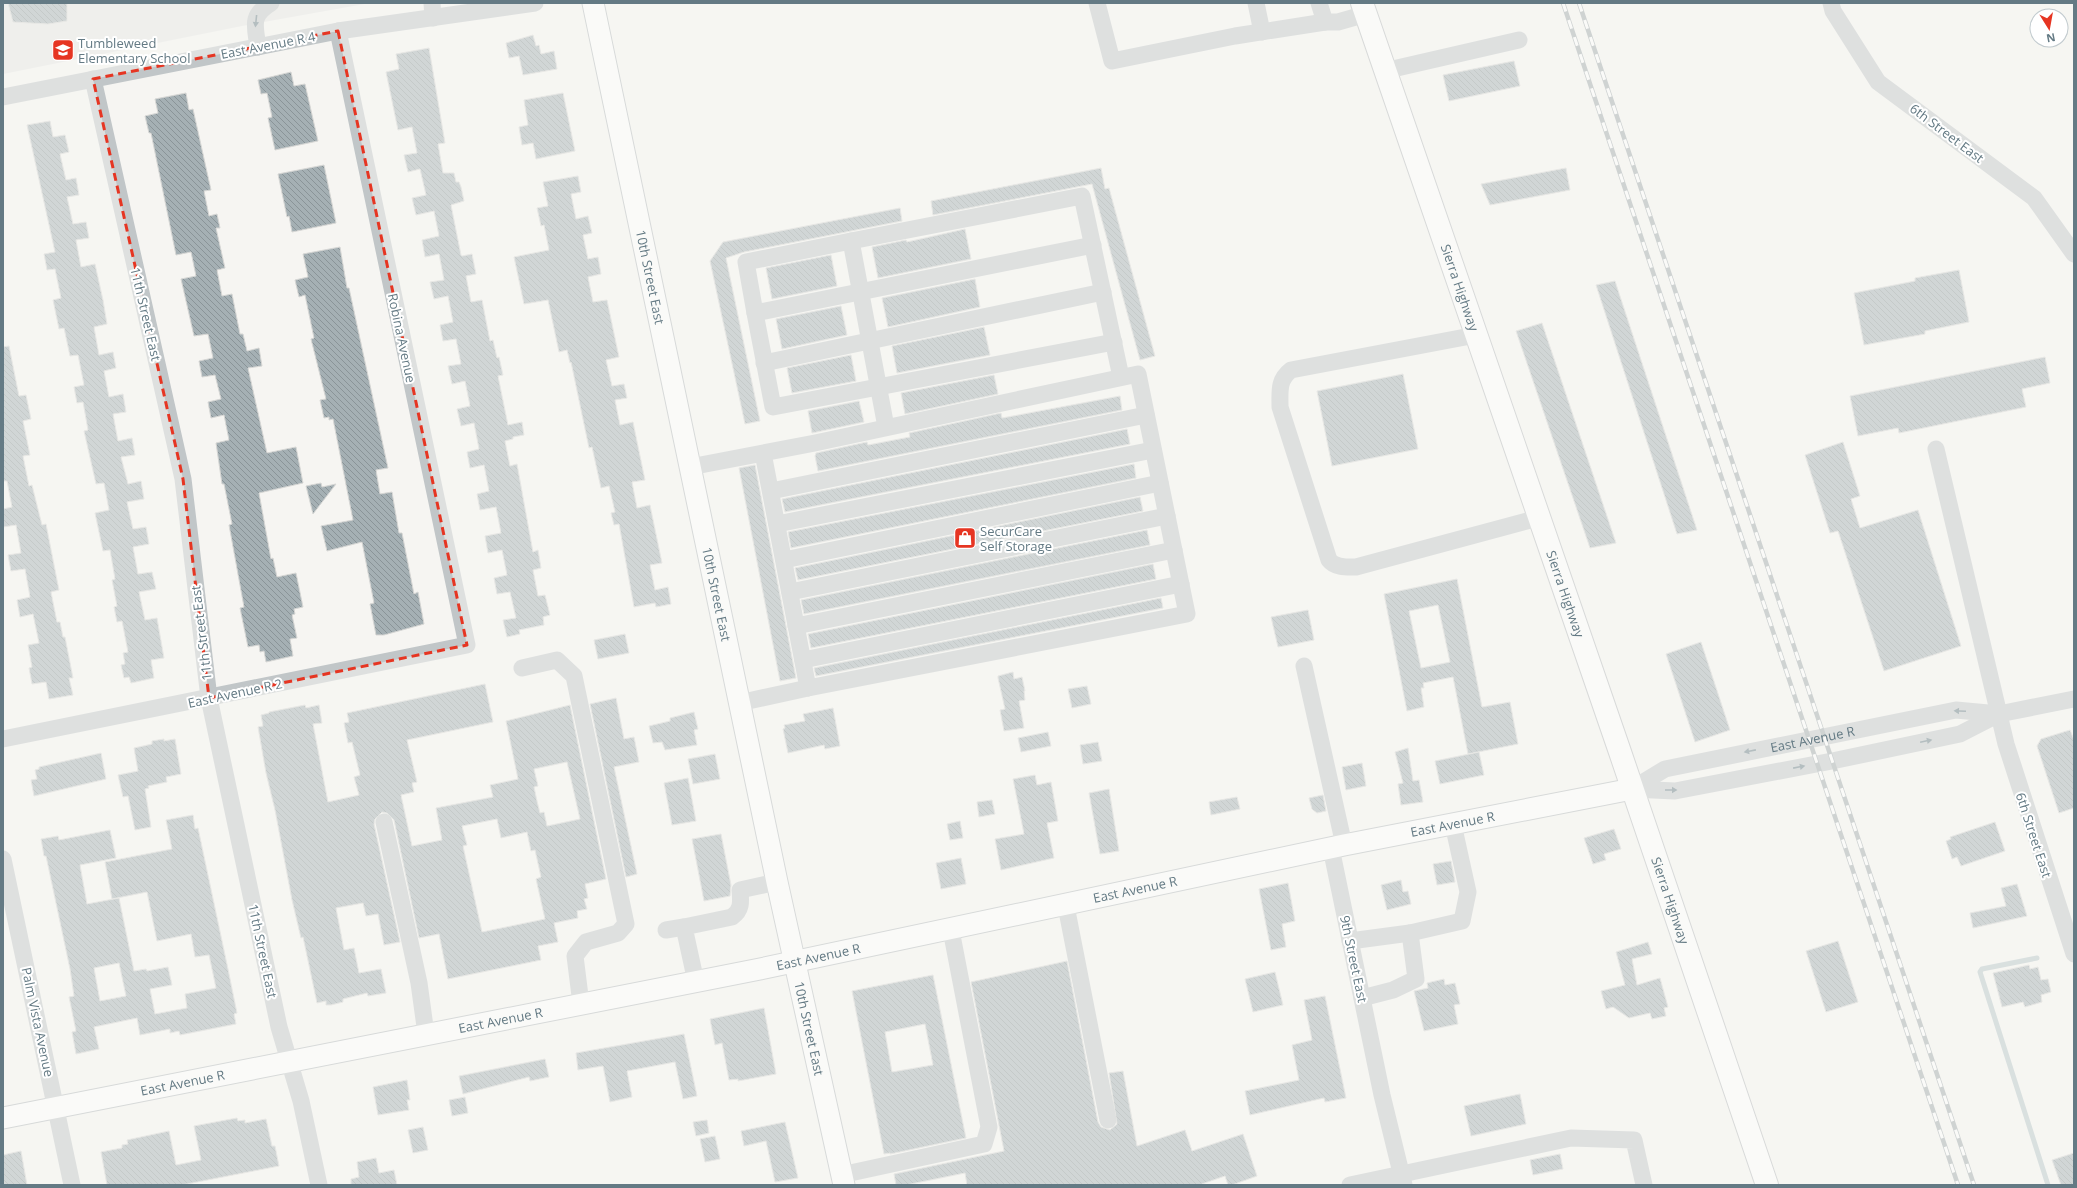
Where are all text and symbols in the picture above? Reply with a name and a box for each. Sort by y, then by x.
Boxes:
north arrow [2029,8,2069,48]
one-way arrow [253,15,260,28]
street label: East Avenue R 4 [219,27,317,63]
text: N [2045,30,2057,47]
place label: Tumbleweed Elementary School [78,34,190,67]
school or university icon: Tumbleweed Elementary School [50,37,76,63]
street label: 6th Street East [1906,99,1988,167]
street label: 10th Street East [632,228,669,326]
street label: Sierra Highway [1437,242,1483,334]
street label: 11th Street East [126,265,166,363]
street label: Robina Avenue [384,292,420,384]
place label: SecurCare Self Storage [980,522,1052,555]
shop icon: SecurCare Self Storage [952,525,978,551]
street label: 10th Street East [698,545,735,643]
street label: Sierra Highway [1542,548,1589,640]
street label: 11th Street East [186,584,216,682]
street label: East Avenue R 2 [186,674,284,712]
one-way arrow [1953,708,1966,714]
street label: East Avenue R [1769,722,1856,756]
one-way arrow [1920,738,1932,744]
one-way arrow [1744,749,1756,755]
one-way arrow [1793,764,1805,770]
one-way arrow [1665,787,1678,793]
street label: 6th Street East [2012,790,2056,880]
street label: East Avenue R [1409,807,1496,841]
street label: Sierra Highway [1647,855,1694,947]
street label: East Avenue R [1091,872,1179,907]
street label: 11th Street East [244,902,282,1000]
street label: 9th Street East [1336,914,1372,1004]
street label: East Avenue R [775,939,862,974]
street label: Palm Vista Avenue [18,966,58,1078]
street label: 10th Street East [790,980,829,1078]
street label: East Avenue R [457,1003,544,1037]
street label: East Avenue R [139,1066,226,1100]

